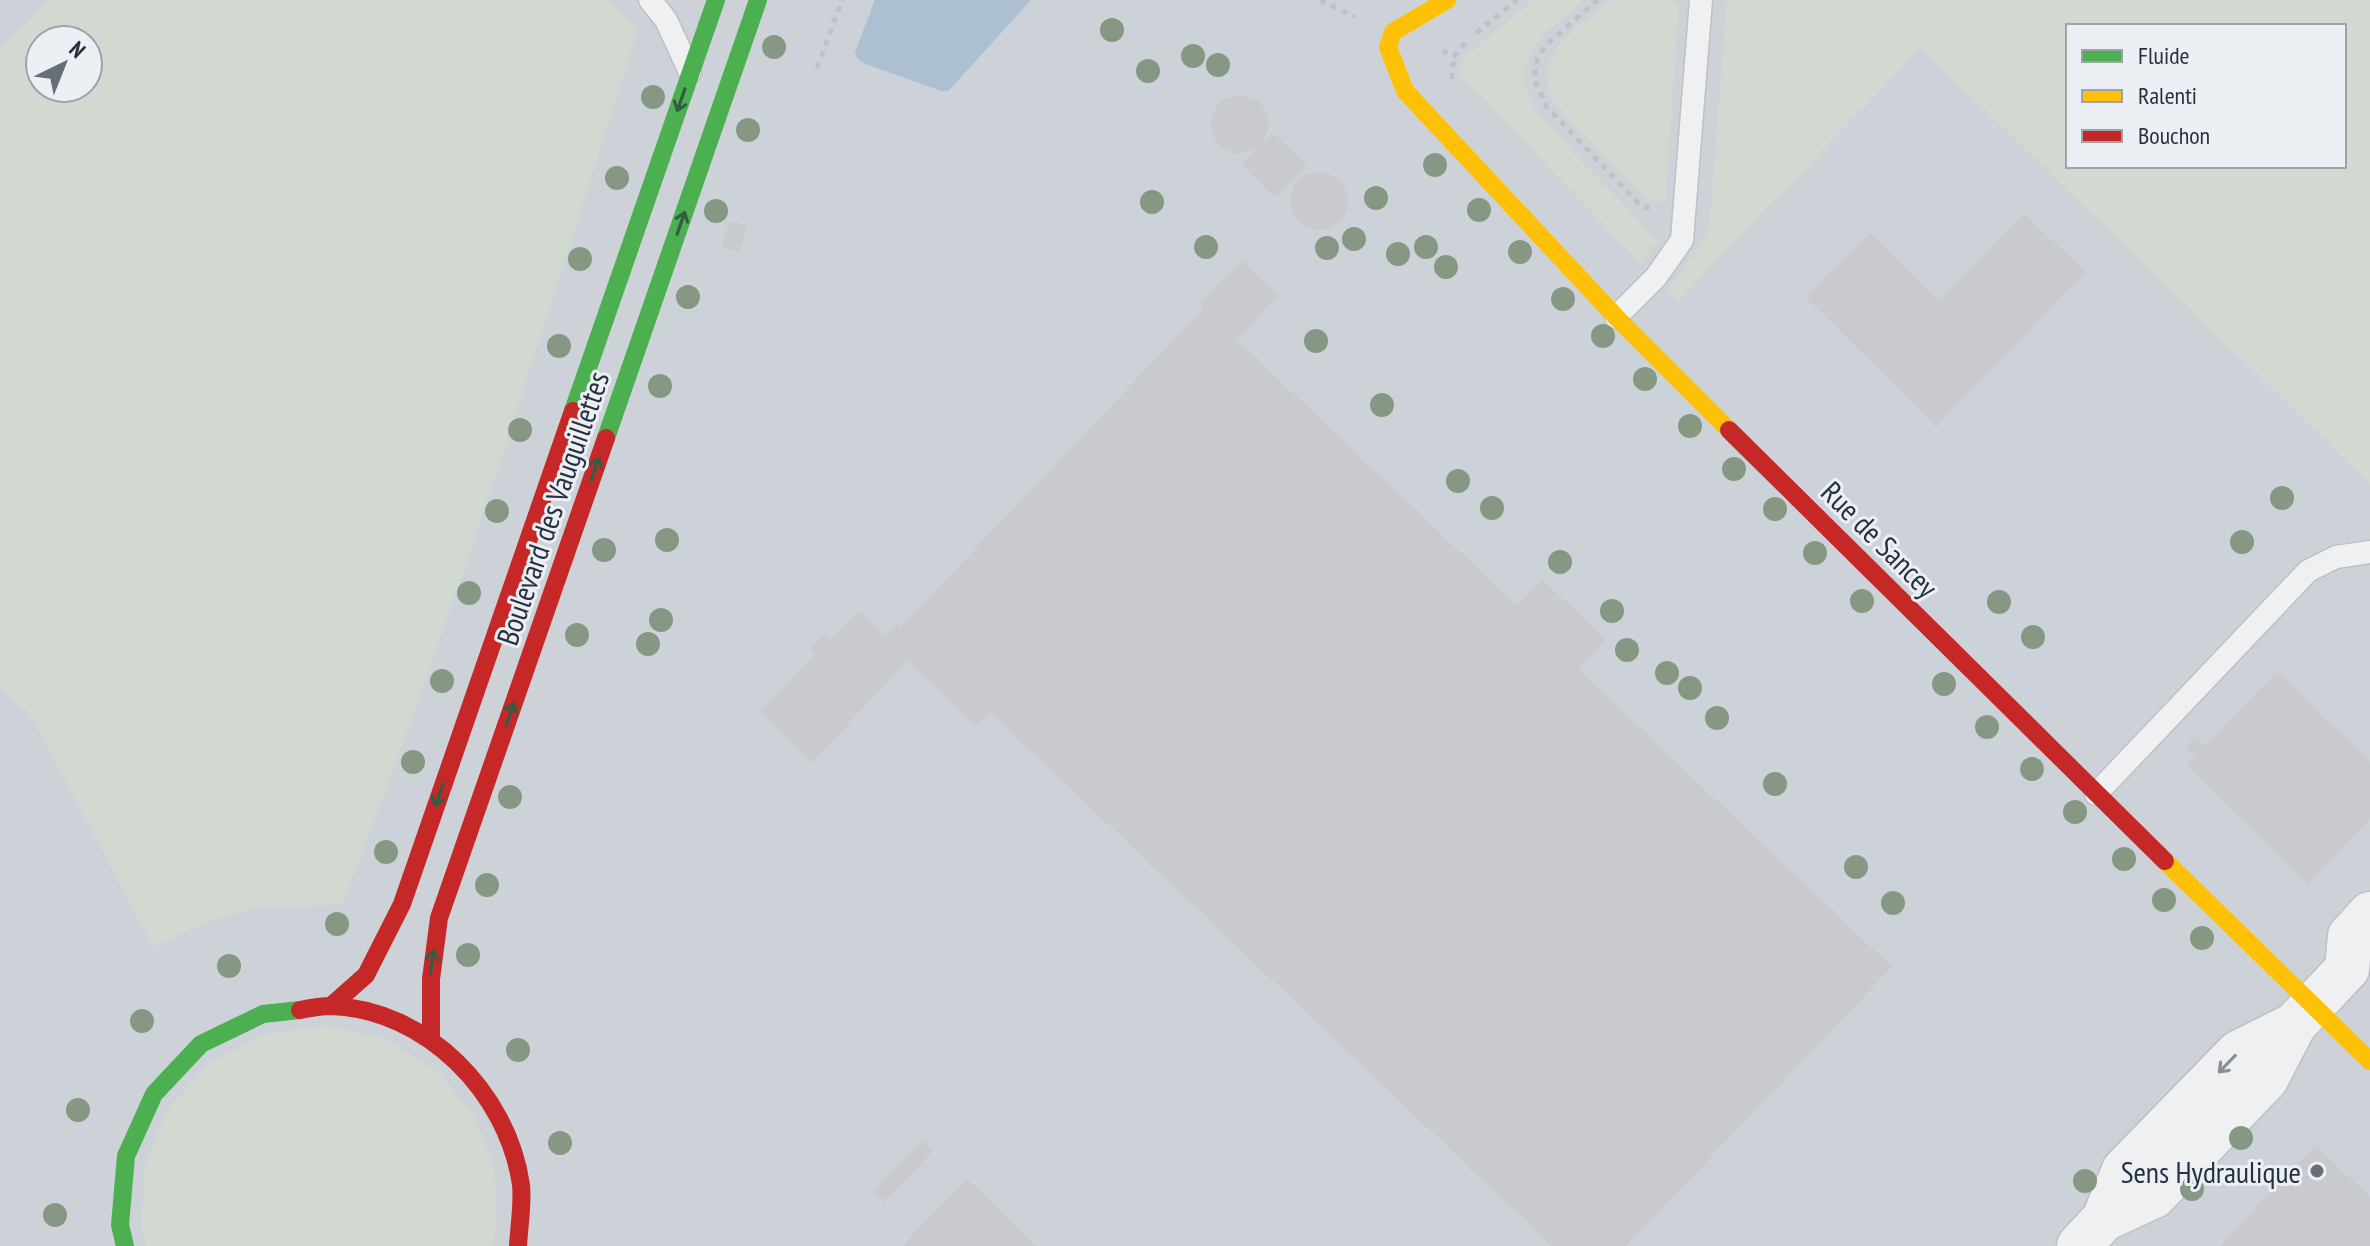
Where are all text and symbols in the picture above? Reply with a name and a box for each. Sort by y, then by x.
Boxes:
north arrow [24,24,104,104]
legend [2066,24,2346,168]
text: N [64,35,92,64]
text: Fluide [2138,40,2189,71]
text: Ralenti [2138,80,2197,111]
one-way arrow [672,87,687,112]
text: Bouchon [2138,120,2210,151]
one-way arrow [674,211,689,236]
street label: Boulevard des Vauguillettes [487,366,617,650]
one-way arrow [589,457,603,482]
street label: Rue de Sancey [1813,472,1947,606]
one-way arrow [503,702,518,727]
one-way arrow [431,783,446,808]
one-way arrow [424,949,439,976]
one-way arrow [2218,1054,2237,1073]
place label: Sens Hydraulique [2121,1152,2301,1191]
marker: Sens Hydraulique [2308,1162,2326,1180]

